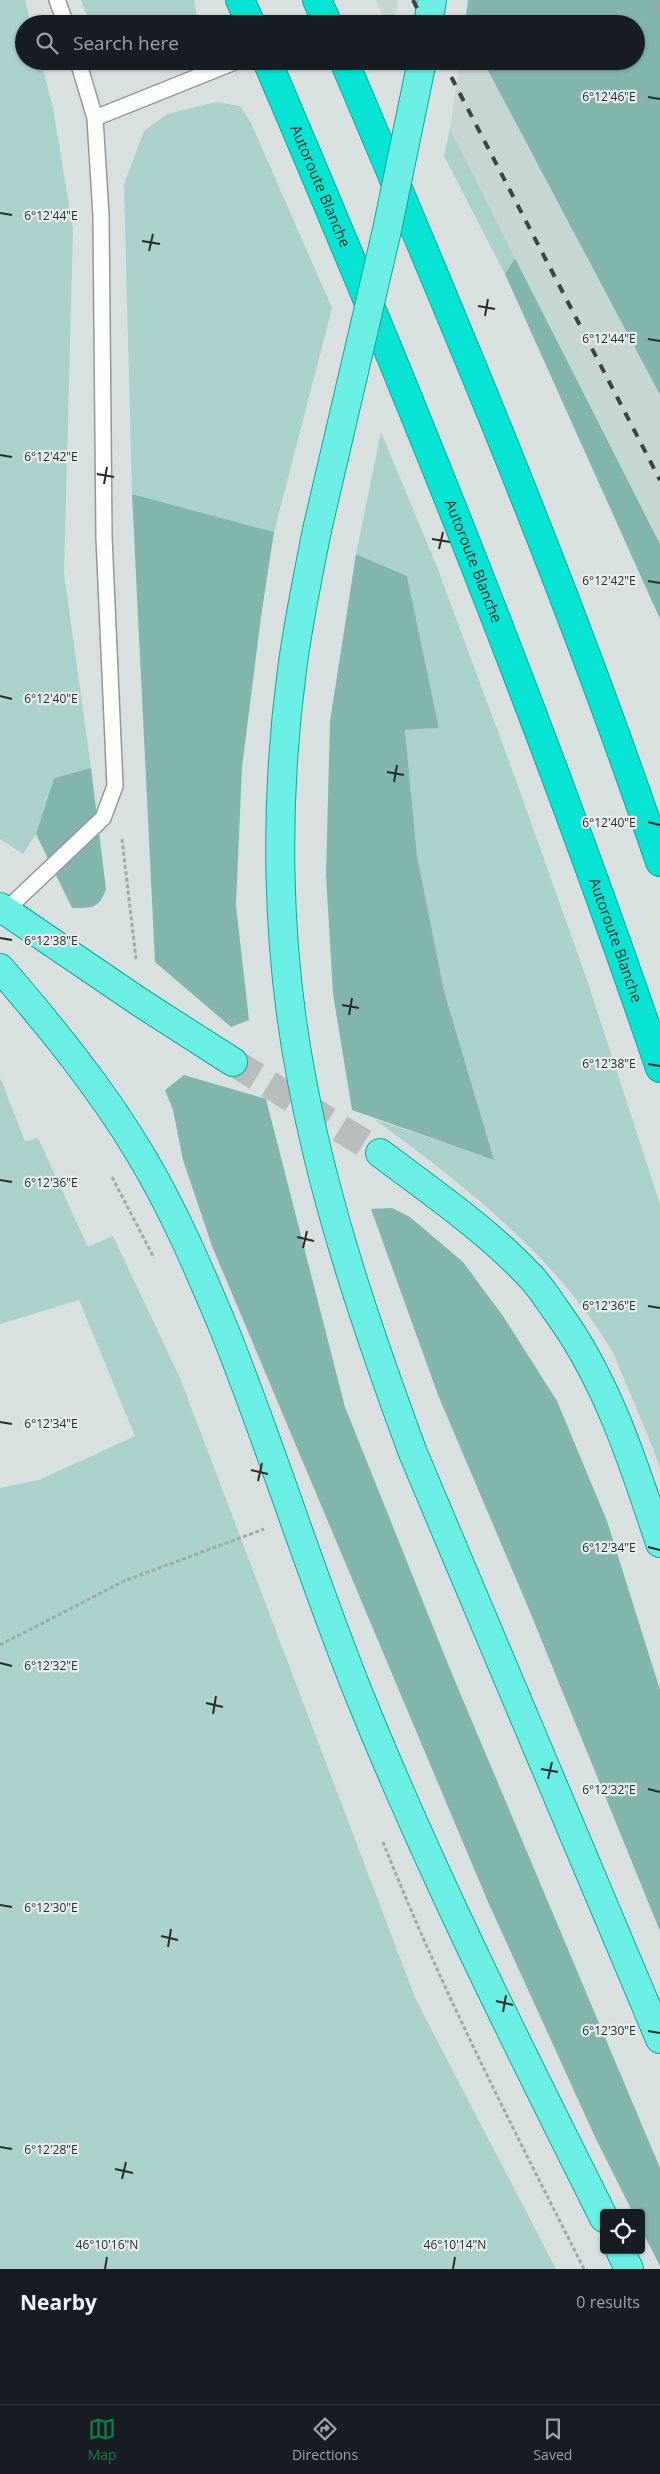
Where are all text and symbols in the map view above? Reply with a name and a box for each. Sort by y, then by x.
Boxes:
search box [15,15,645,70]
icon: search [33,29,61,57]
text: Search here [73,30,179,56]
text: 6°12'46"E [582,88,636,105]
street label: Autoroute Blanche [286,122,356,250]
text: 6°12'44"E [24,207,78,224]
text: 6°12'44"E [582,330,636,347]
text: 6°12'42"E [24,448,78,465]
street label: Autoroute Blanche [441,496,507,625]
text: 6°12'42"E [582,572,636,589]
text: 6°12'40"E [24,690,78,707]
text: 6°12'40"E [582,814,636,831]
street label: Autoroute Blanche [585,875,648,1005]
text: 6°12'38"E [24,932,78,949]
text: 6°12'38"E [582,1055,636,1072]
text: 6°12'36"E [24,1174,78,1191]
text: 6°12'36"E [582,1297,636,1314]
text: 6°12'34"E [24,1415,78,1432]
text: 6°12'34"E [582,1539,636,1556]
text: 6°12'32"E [24,1657,78,1674]
text: 6°12'32"E [582,1781,636,1798]
text: 6°12'30"E [24,1899,78,1916]
text: 6°12'30"E [582,2022,636,2039]
text: 6°12'28"E [24,2141,78,2158]
map controls [600,2209,645,2254]
button: locate [600,2209,645,2254]
text: 46°10'16"N [76,2236,138,2253]
text: 46°10'14"N [424,2236,486,2253]
text: Nearby [20,2288,97,2316]
text: 0 results [576,2291,640,2313]
tab: Map [88,2415,117,2464]
tab: Directions [292,2415,358,2464]
tab: Saved [533,2415,572,2464]

